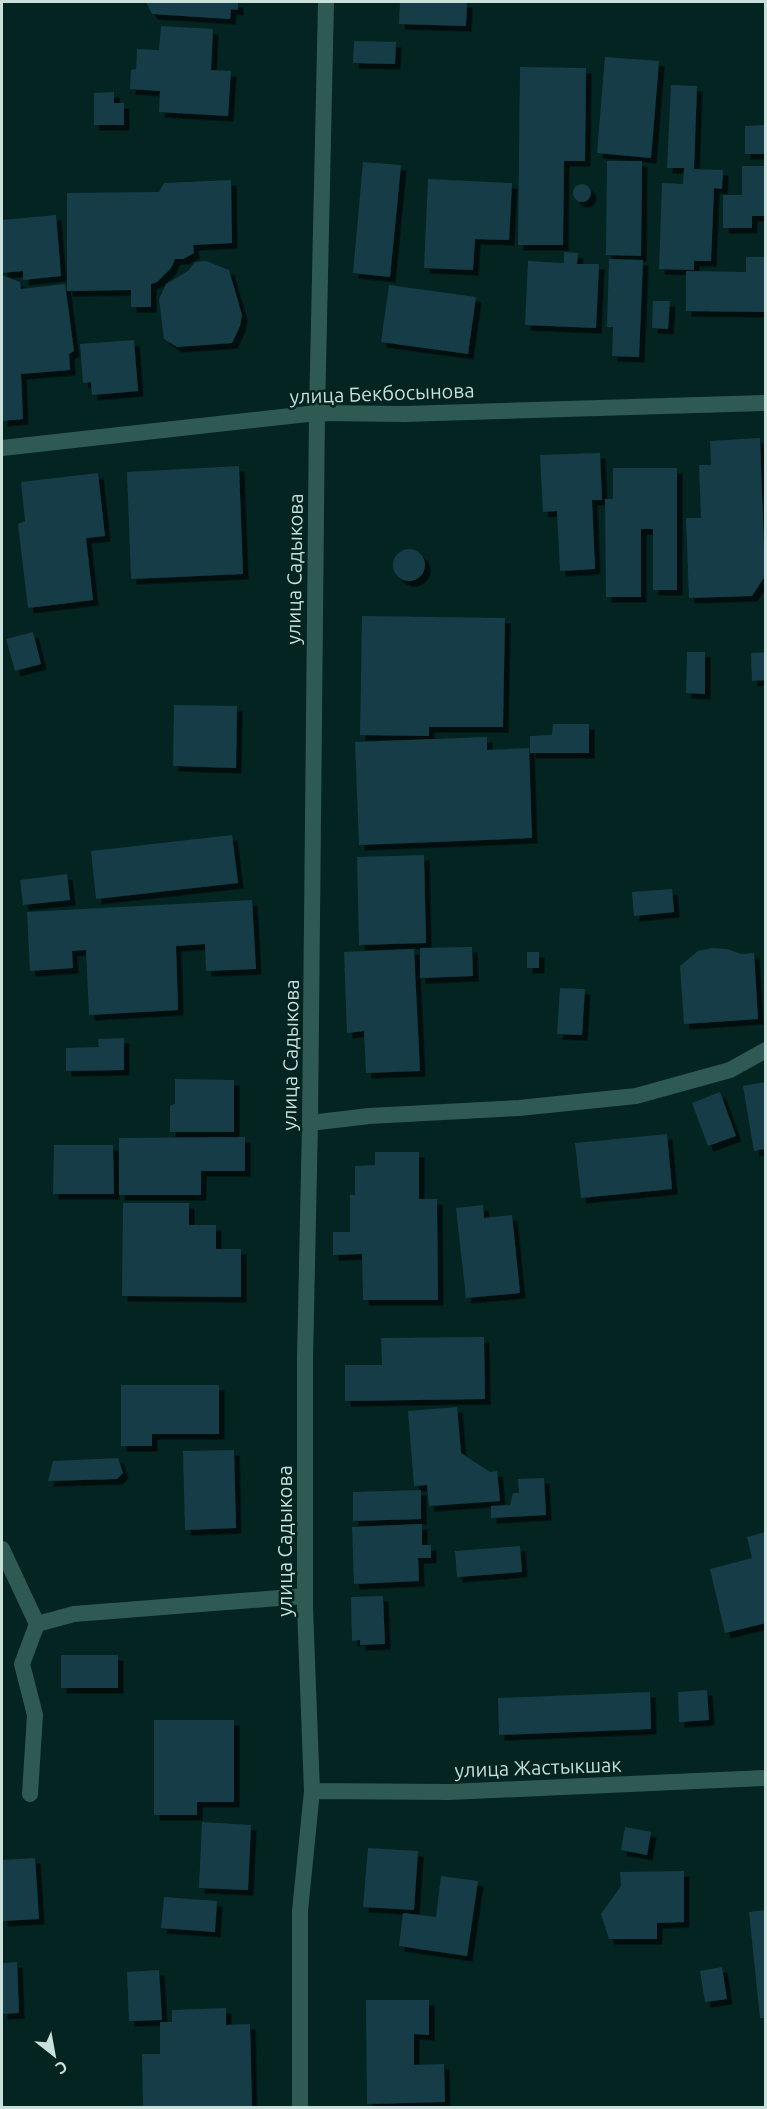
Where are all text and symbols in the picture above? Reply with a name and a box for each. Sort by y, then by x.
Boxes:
street label: улица Бекбосынова [289,378,475,408]
street label: улица Садыкова [281,493,307,645]
street label: улица Садыкова [277,979,303,1131]
street label: улица Садыкова [273,1465,296,1617]
street label: улица Жастыкшак [454,1753,622,1781]
north arrow [24,2025,84,2085]
text: С [53,2058,71,2078]

